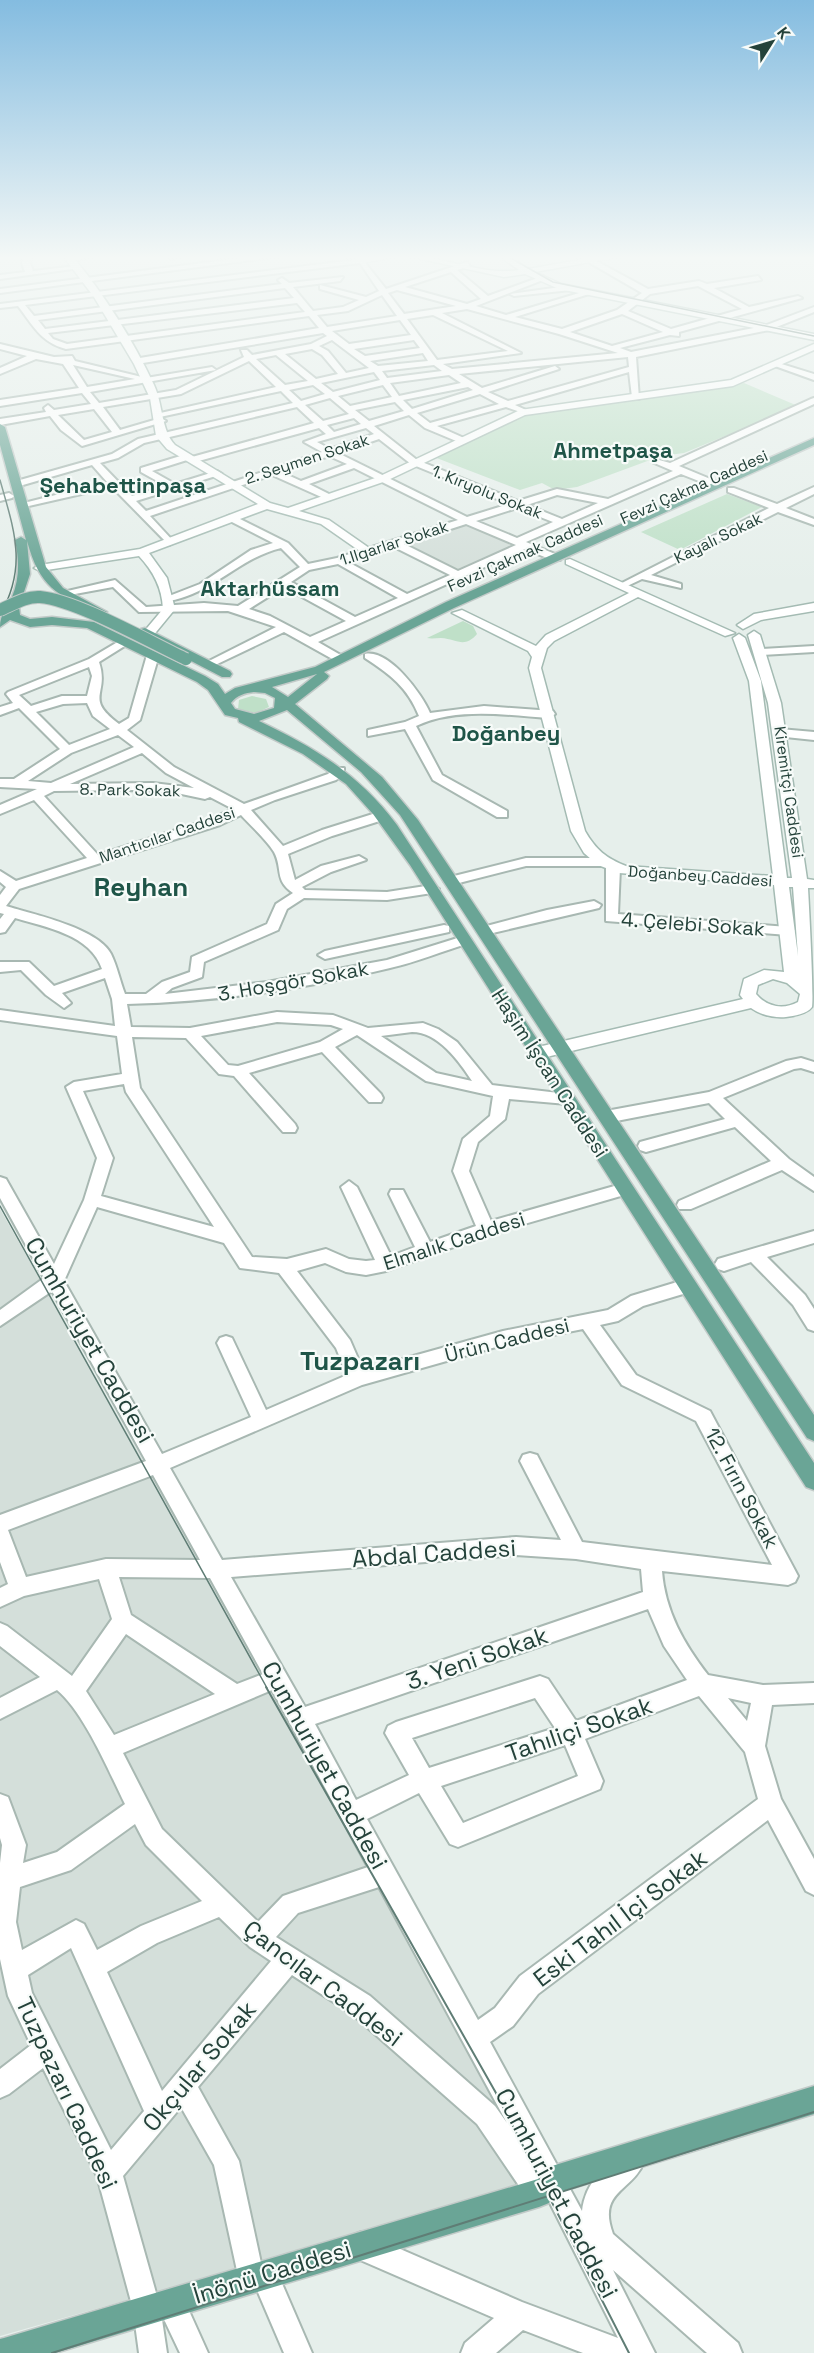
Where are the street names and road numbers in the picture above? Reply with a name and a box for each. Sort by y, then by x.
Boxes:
street label: 2. Seymen Sokak [242,429,372,489]
street label: Fevzi Çakma Caddesi [617,445,771,529]
street label: 1. Kıryolu Sokak [429,460,546,524]
street label: Kayalı Sokak [670,507,766,568]
street label: Fevzi Çakmak Caddesi [444,509,606,597]
street label: 1.Ilgarlar Sokak [337,515,451,570]
street label: Kiremitçi Caddesi [769,725,809,859]
street label: 8. Park Sokak [79,779,181,801]
street label: Mantıcılar Caddesi [96,802,238,868]
street label: Doğanbey Caddesi [627,860,773,892]
street label: 4. Çelebi Sokak [620,906,766,942]
street label: 3. Hoşgör Sokak [215,955,371,1007]
street label: Haşim İşcan Caddesi [486,984,614,1162]
street label: Elmalık Caddesi [380,1206,528,1276]
street label: Cumhuriyet Caddesi [18,1231,162,1449]
street label: Ürün Caddesi [442,1312,572,1368]
street label: 12. Fırın Sokak [699,1423,785,1553]
street label: Abdal Caddesi [351,1532,517,1574]
street label: 3. Yeni Sokak [402,1619,552,1697]
street label: Cumhuriyet Caddesi [255,1656,395,1874]
street label: Tahıliçi Sokak [501,1689,657,1769]
street label: Eski Tahıl İçi Sokak [527,1842,713,1994]
street label: Çancılar Caddesi [237,1913,409,2053]
street label: Tuzpazarı Caddesi [9,1992,125,2194]
street label: Okçular Sokak [135,1994,263,2138]
street label: Cumhuriyet Caddesi [489,2083,625,2303]
street label: İnönü Caddesi [189,2233,355,2311]

